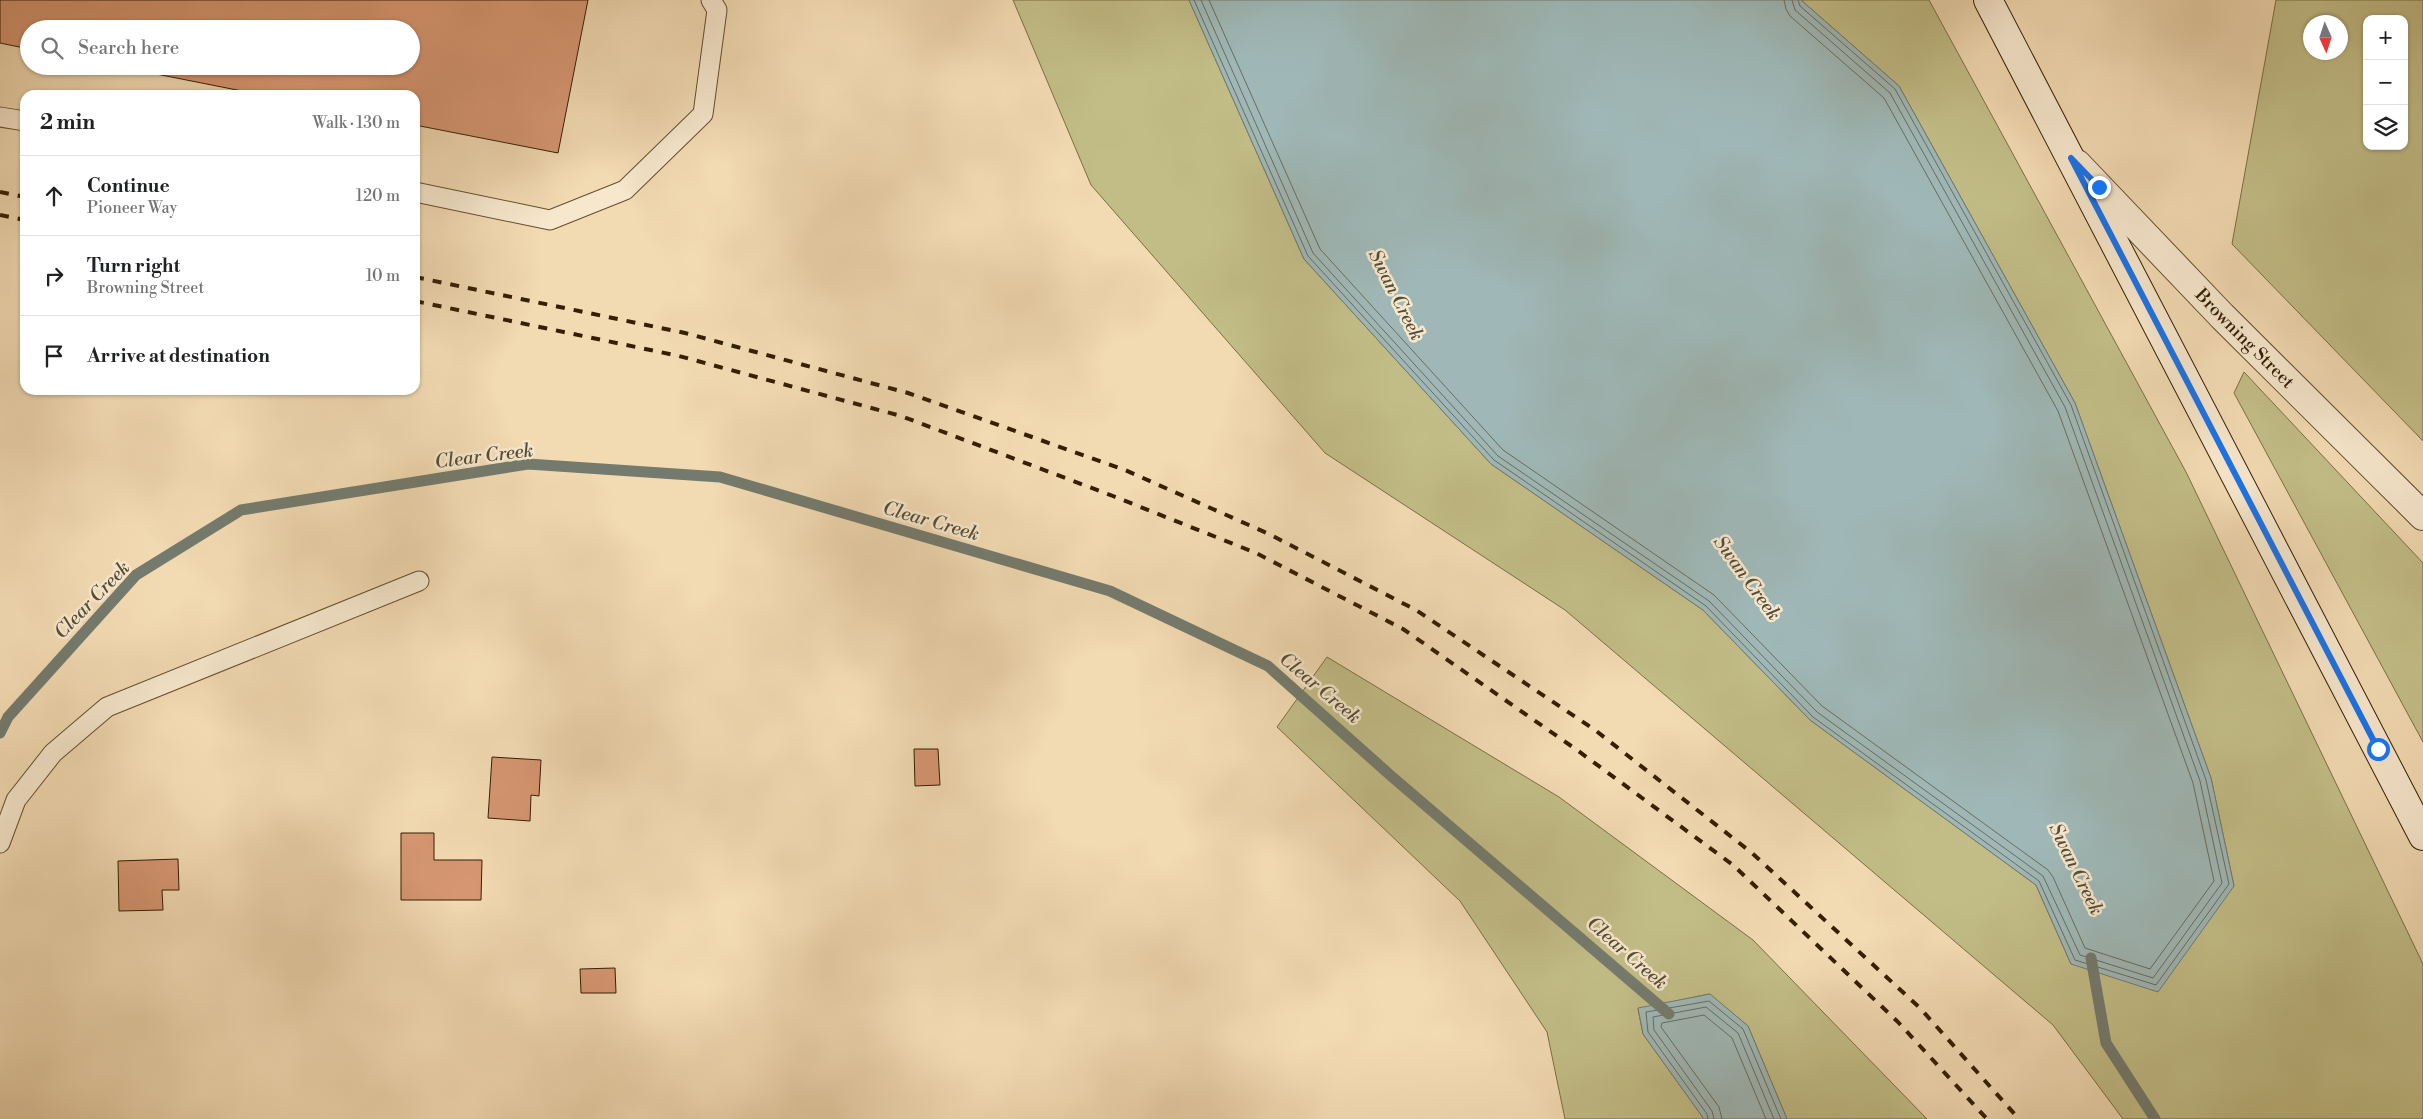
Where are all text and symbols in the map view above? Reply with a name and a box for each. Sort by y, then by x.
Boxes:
north arrow [2303,15,2348,60]
map controls [2363,15,2408,150]
button: + [2363,15,2408,60]
search box [20,20,420,75]
icon: search [38,34,66,62]
text: Search here [78,36,179,60]
button: − [2363,60,2408,105]
button: layers [2363,105,2408,150]
text: 2 min [40,110,95,136]
text: Walk · 130 m [312,113,400,133]
text: Continue [87,174,170,198]
route end [2088,176,2111,199]
icon: ahead [40,182,68,210]
text: 120 m [356,186,400,206]
text: Pioneer Way [87,198,177,218]
water label: Swan Creek [1363,245,1429,345]
text: Turn right [87,254,180,278]
icon: right [40,262,68,290]
text: 10 m [366,266,400,286]
text: Browning Street [87,278,204,298]
street label: Browning Street [2190,283,2300,394]
icon: arrive [40,342,68,370]
text: Arrive at destination [87,344,270,368]
water label: Clear Creek [433,438,535,474]
water label: Clear Creek [880,496,982,546]
water label: Swan Creek [1708,531,1786,625]
water label: Clear Creek [49,556,135,644]
water label: Clear Creek [1274,647,1366,729]
route start [2367,738,2390,761]
water label: Swan Creek [2044,819,2109,919]
water label: Clear Creek [1582,911,1672,995]

